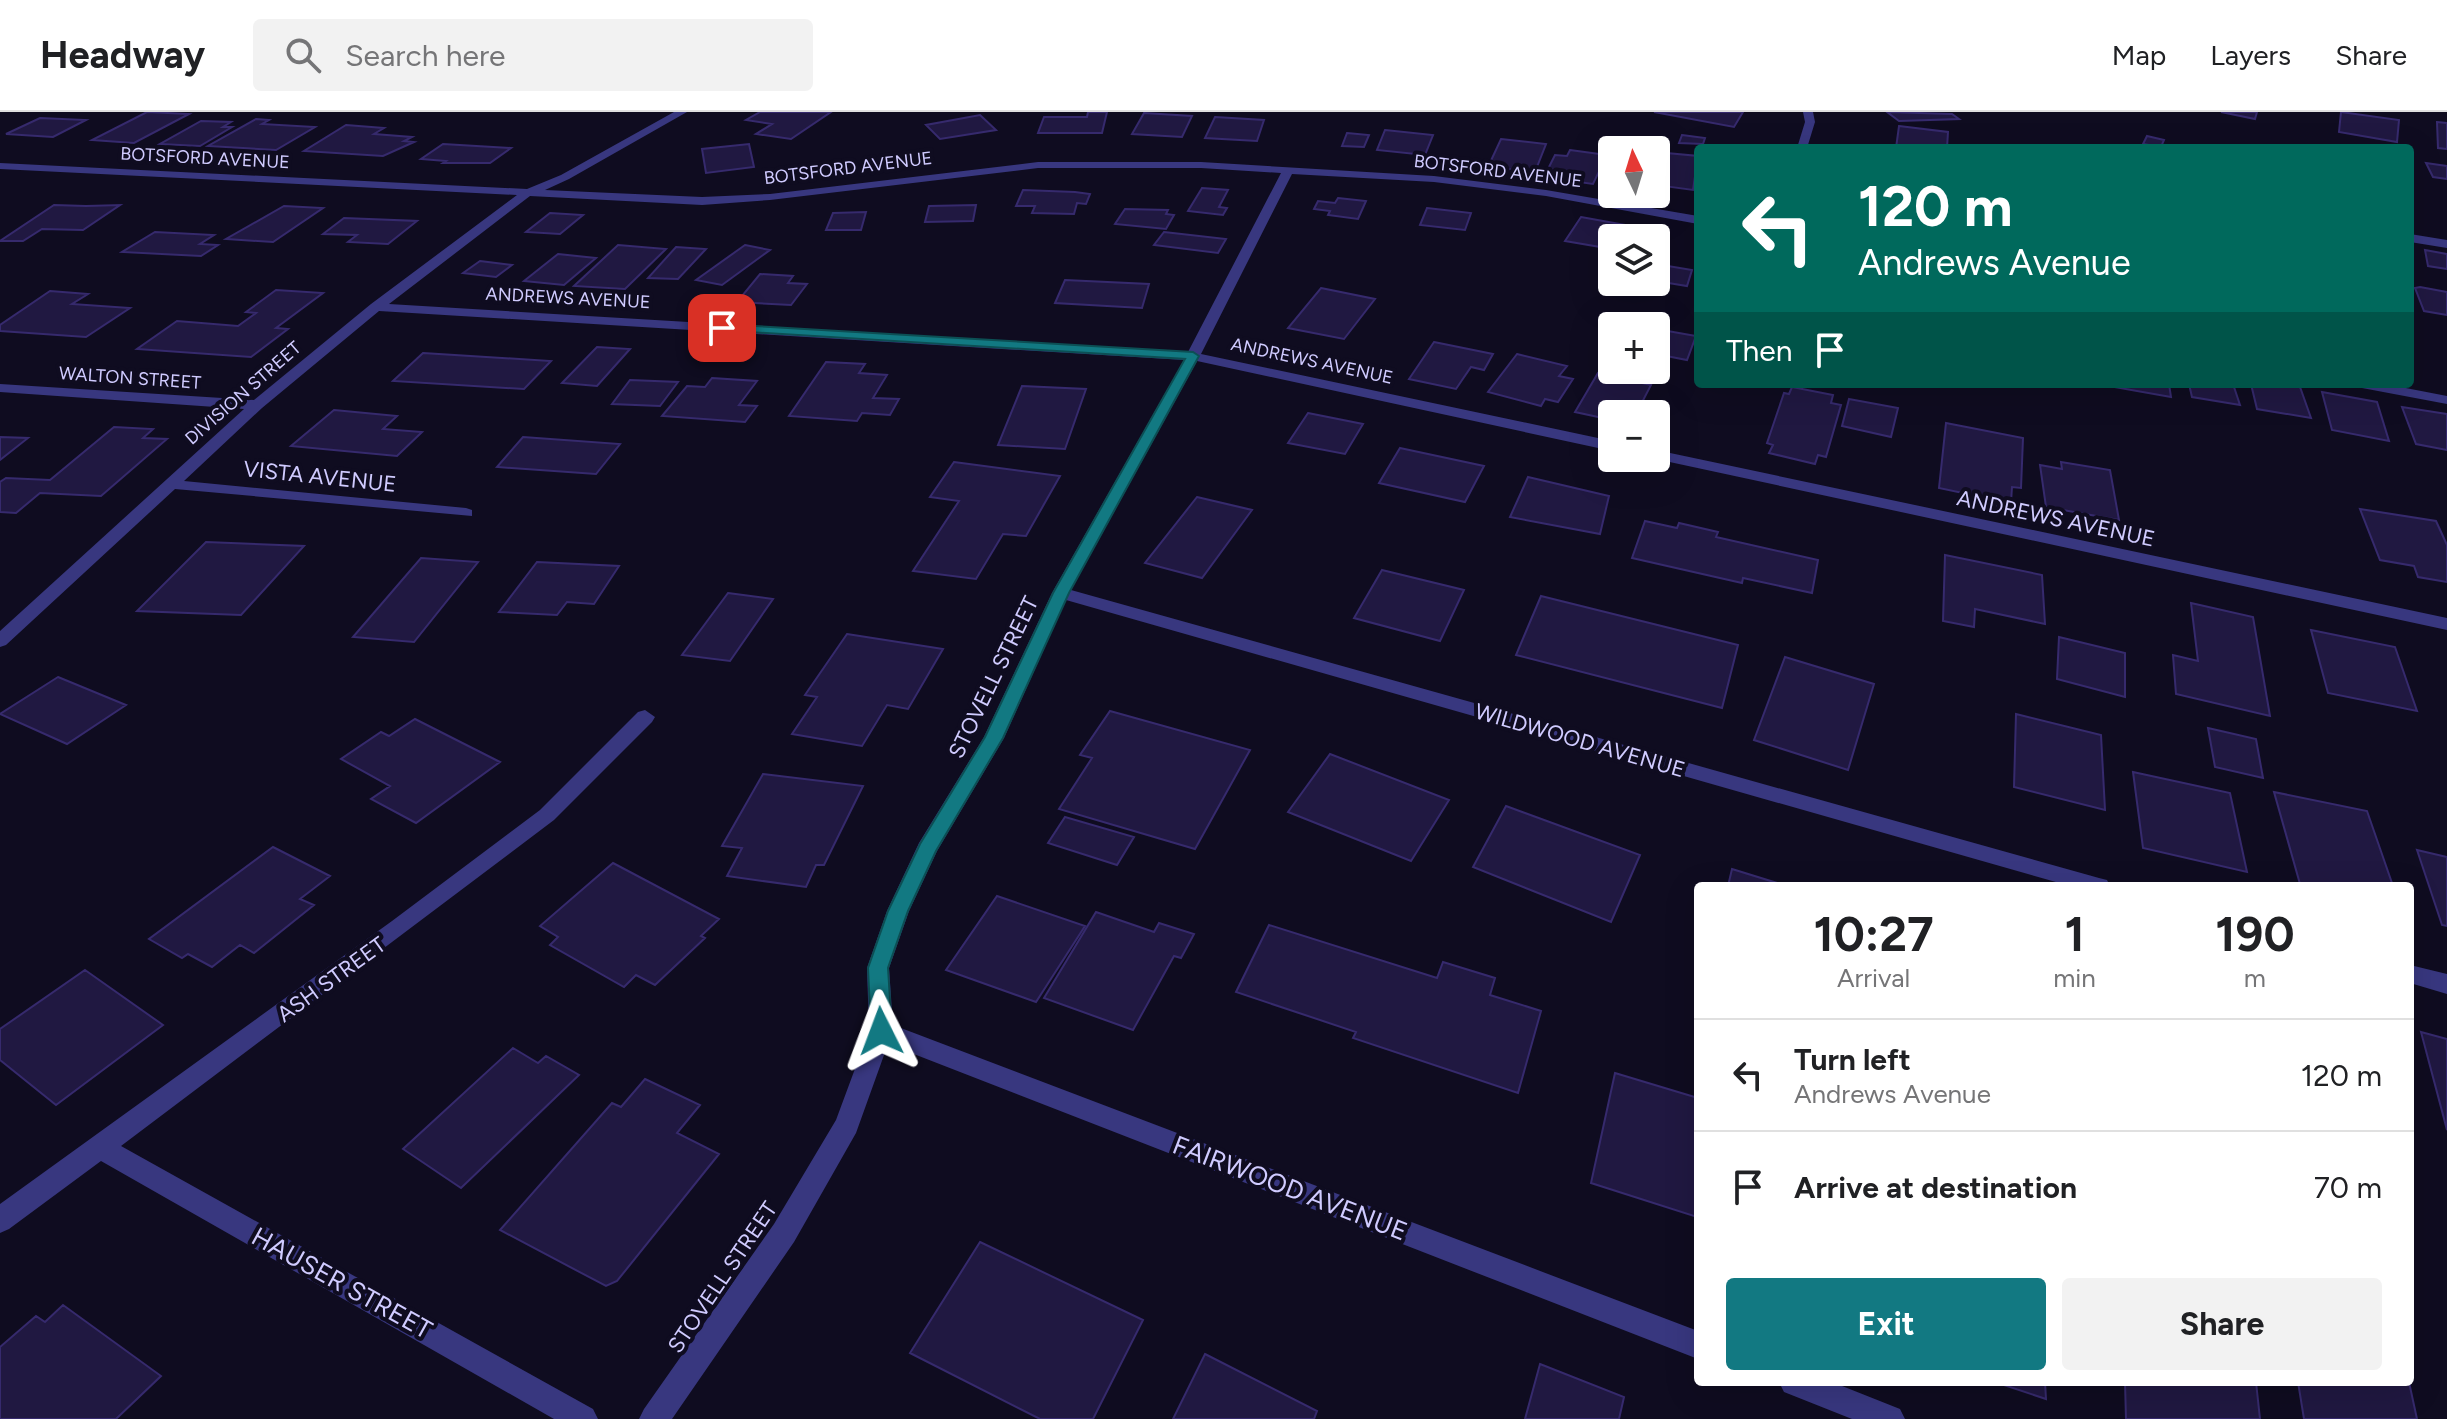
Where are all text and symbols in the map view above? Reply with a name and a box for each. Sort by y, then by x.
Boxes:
search box [253,19,813,91]
text: Headway [40,32,205,78]
icon: search [281,33,325,77]
text: Search here [345,37,505,74]
text: Map [2112,38,2166,72]
text: Layers [2210,38,2291,72]
text: Share [2335,38,2407,72]
north arrow [1598,136,1670,208]
map controls [1598,136,1670,472]
street label: BOTSFORD AVENUE [120,143,290,173]
street label: BOTSFORD AVENUE [763,147,933,189]
street label: BOTSFORD AVENUE [1413,150,1583,192]
text: 120 m [1858,173,2013,240]
icon: left [1726,176,1830,280]
button: layers [1598,224,1670,296]
text: Andrews Avenue [1858,241,2131,284]
street label: ANDREWS AVENUE [485,283,651,313]
pin [688,294,756,362]
icon: arrive [700,306,744,350]
button: + [1598,312,1670,384]
icon: arrive [1808,328,1852,372]
text: Then [1726,332,1792,369]
street label: ANDREWS AVENUE [1229,333,1395,389]
street label: DIVISION STREET [181,337,306,449]
street label: WALTON STREET [58,362,202,394]
button: − [1598,400,1670,472]
street label: VISTA AVENUE [242,455,398,498]
street label: ANDREWS AVENUE [1954,484,2157,553]
street label: STOVELL STREET [943,592,1044,763]
street label: WILDWOOD AVENUE [1472,698,1688,783]
text: 10:27 [1813,905,1934,963]
text: 1 [2064,905,2085,963]
text: 190 [2215,905,2295,963]
street label: ASH STREET [272,931,391,1028]
text: Arrival [1837,962,1910,994]
text: min [2053,962,2096,994]
text: m [2244,962,2266,994]
position arrow [839,989,923,1073]
text: Turn left [1794,1041,1911,1078]
icon: left [1726,1053,1770,1097]
text: 120 m [2301,1057,2382,1094]
text: Andrews Avenue [1794,1078,1991,1110]
street label: FAIRWOOD AVENUE [1168,1129,1412,1247]
icon: arrive [1726,1165,1770,1209]
text: Arrive at destination [1794,1169,2077,1206]
text: 70 m [2314,1169,2382,1206]
street label: STOVELL STREET [662,1196,783,1358]
street label: HAUSER STREET [246,1220,438,1346]
button: Exit [1726,1278,2046,1370]
button: Share [2062,1278,2382,1370]

